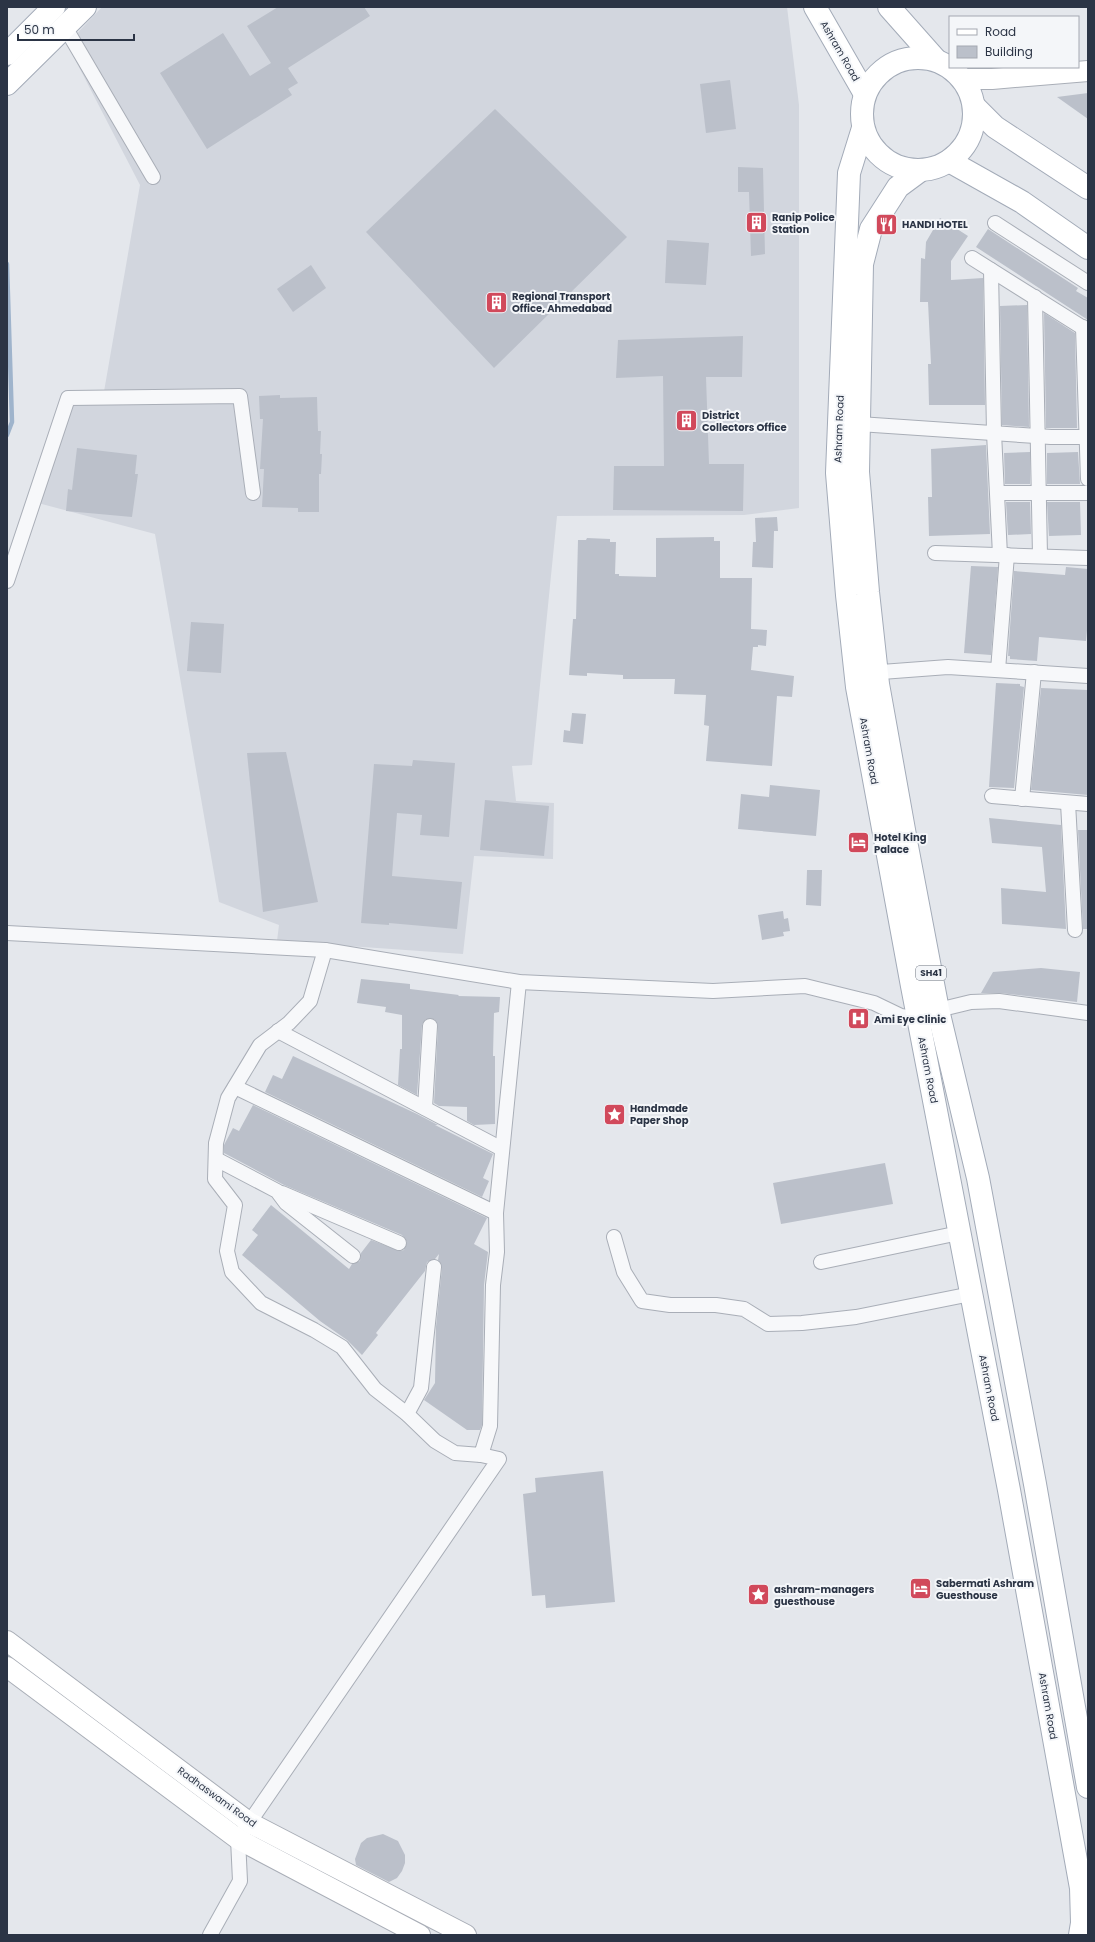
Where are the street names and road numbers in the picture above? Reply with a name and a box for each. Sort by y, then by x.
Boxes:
street label: Ashram Road [817,18,863,84]
street label: Ashram Road [830,395,848,463]
street label: Ashram Road [856,716,882,786]
road number: SH41 [916,966,946,980]
street label: Ashram Road [914,1035,942,1105]
street label: Ashram Road [975,1353,1003,1423]
street label: Ashram Road [1035,1671,1061,1741]
street label: Radhaswami Road [174,1763,260,1831]

